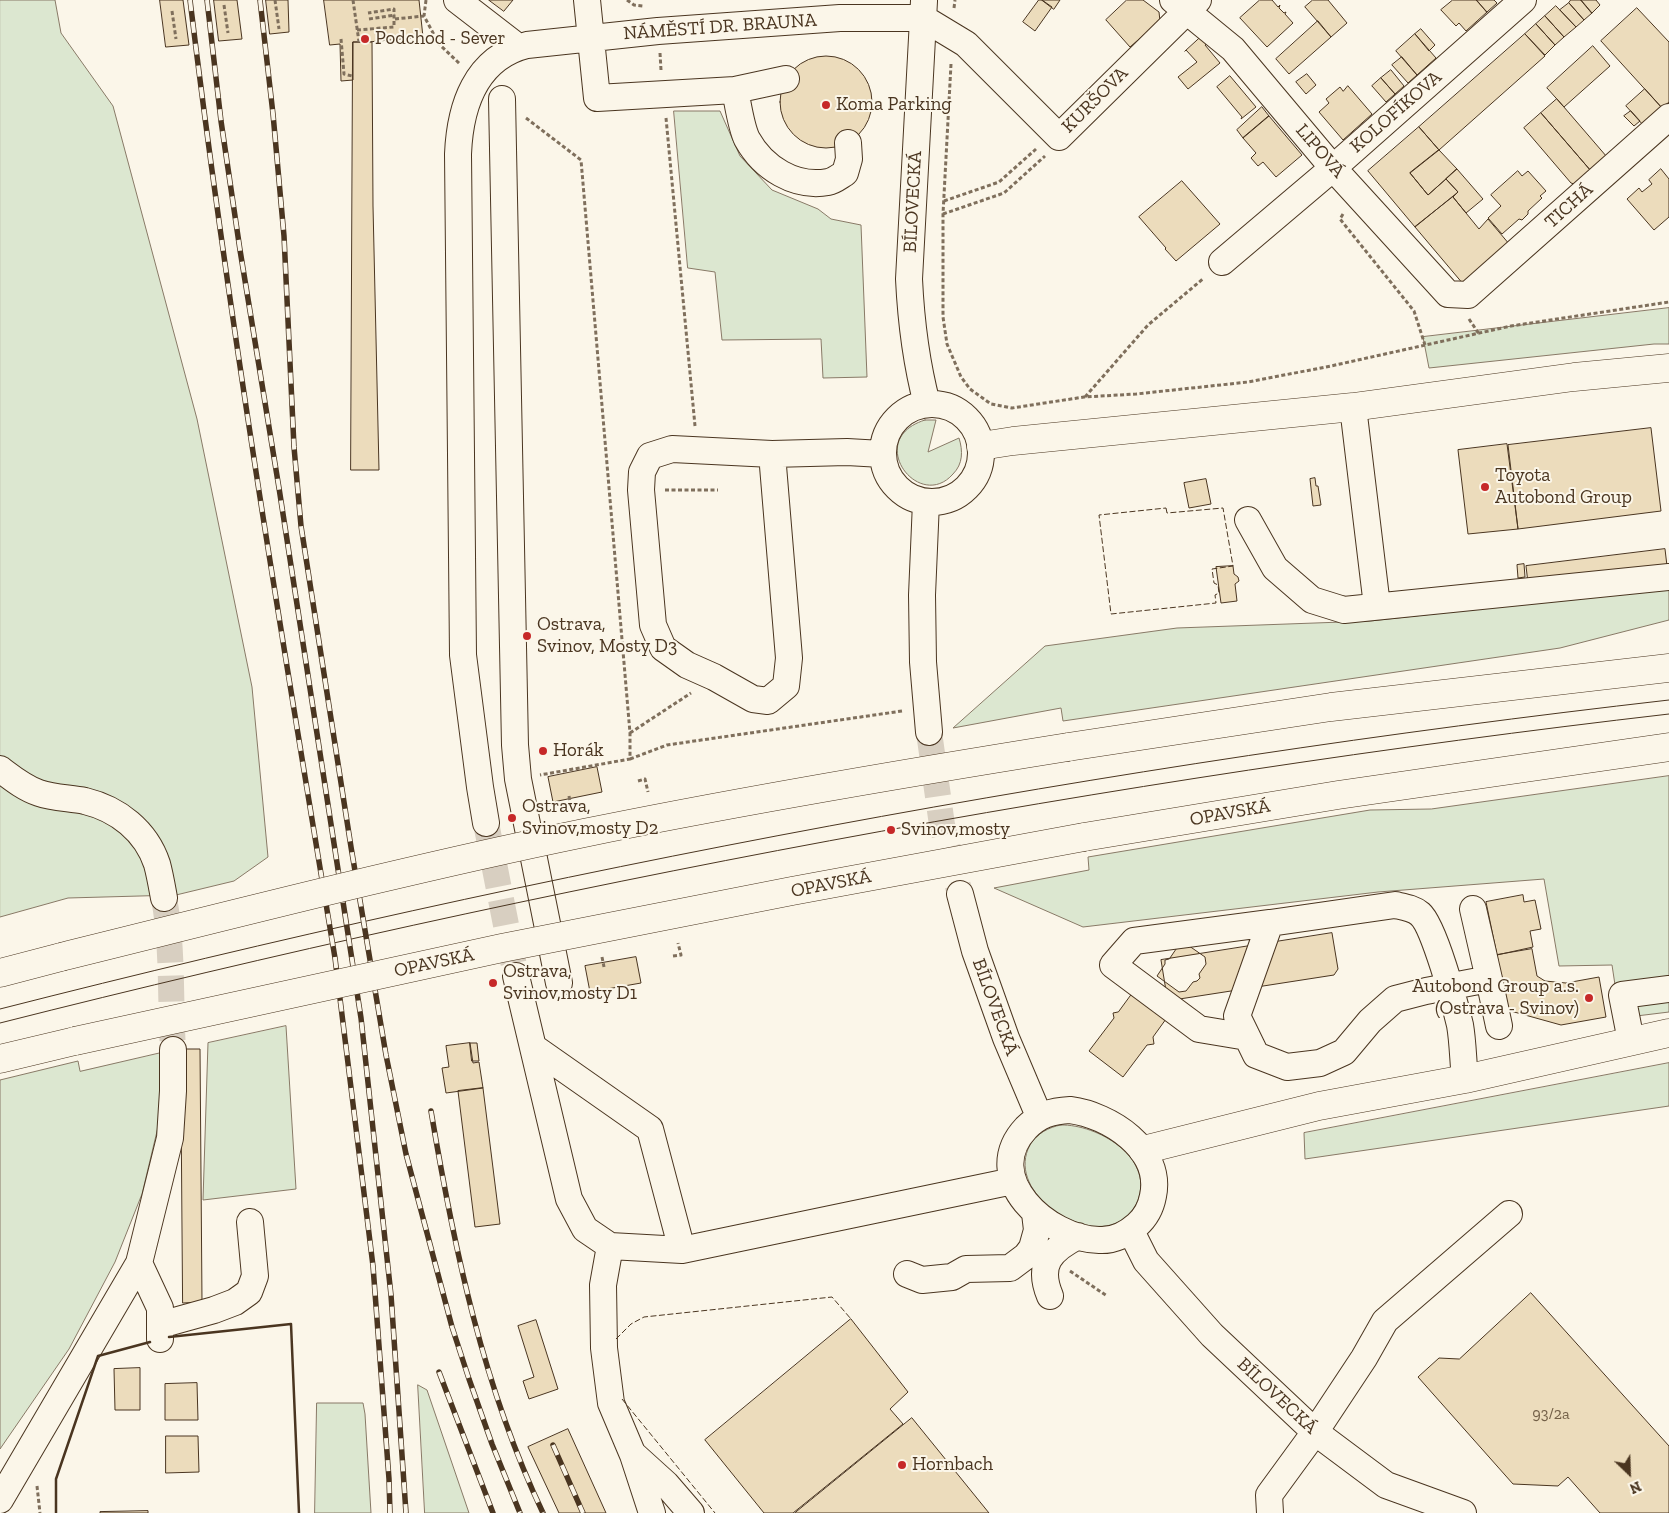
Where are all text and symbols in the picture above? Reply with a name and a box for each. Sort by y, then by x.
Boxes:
street label: NÁMĚSTÍ DR. BRAUNA [623,9,817,45]
place label: Podchod - Sever [375,28,505,50]
marker: Podchod - Sever [359,33,371,45]
street label: KURŠOVA [1057,62,1133,138]
street label: KOLOFÍKOVA [1345,66,1447,158]
place label: Koma Parking [836,94,952,116]
marker: Koma Parking [820,99,832,111]
street label: LIPOVÁ [1290,119,1350,183]
street label: BÍLOVECKÁ [899,151,927,253]
street label: TICHÁ [1540,179,1598,233]
place label: Toyota Autobond Group [1495,465,1632,509]
marker: Toyota Autobond Group [1479,481,1491,493]
place label: Ostrava, Svinov, Mosty D3 [537,614,677,658]
marker: Ostrava, Svinov, Mosty D3 [521,630,533,642]
place label: Horák [553,740,604,762]
marker: Horák [537,745,549,757]
street label: OPAVSKÁ [1188,795,1272,831]
place label: Ostrava, Svinov,mosty D2 [522,796,659,840]
marker: Ostrava, Svinov,mosty D2 [506,812,518,824]
place label: Svinov,mosty [901,819,1010,841]
marker: Svinov,mosty [885,824,897,836]
street label: OPAVSKÁ [789,865,873,903]
street label: OPAVSKÁ [392,943,476,983]
street label: BÍLOVECKÁ [967,955,1023,1059]
place label: Ostrava, Svinov,mosty D1 [503,961,637,1005]
place label: Autobond Group a.s. (Ostrava - Svinov) [1412,976,1579,1020]
marker: Ostrava, Svinov,mosty D1 [487,977,499,989]
marker: Autobond Group a.s. (Ostrava - Svinov) [1583,992,1595,1004]
street label: BÍLOVECKÁ [1232,1353,1322,1439]
house number: 93/2a [1532,1404,1570,1424]
north arrow [1604,1448,1654,1498]
place label: Hornbach [912,1454,993,1476]
marker: Hornbach [896,1459,908,1471]
text: N [1627,1477,1644,1497]

